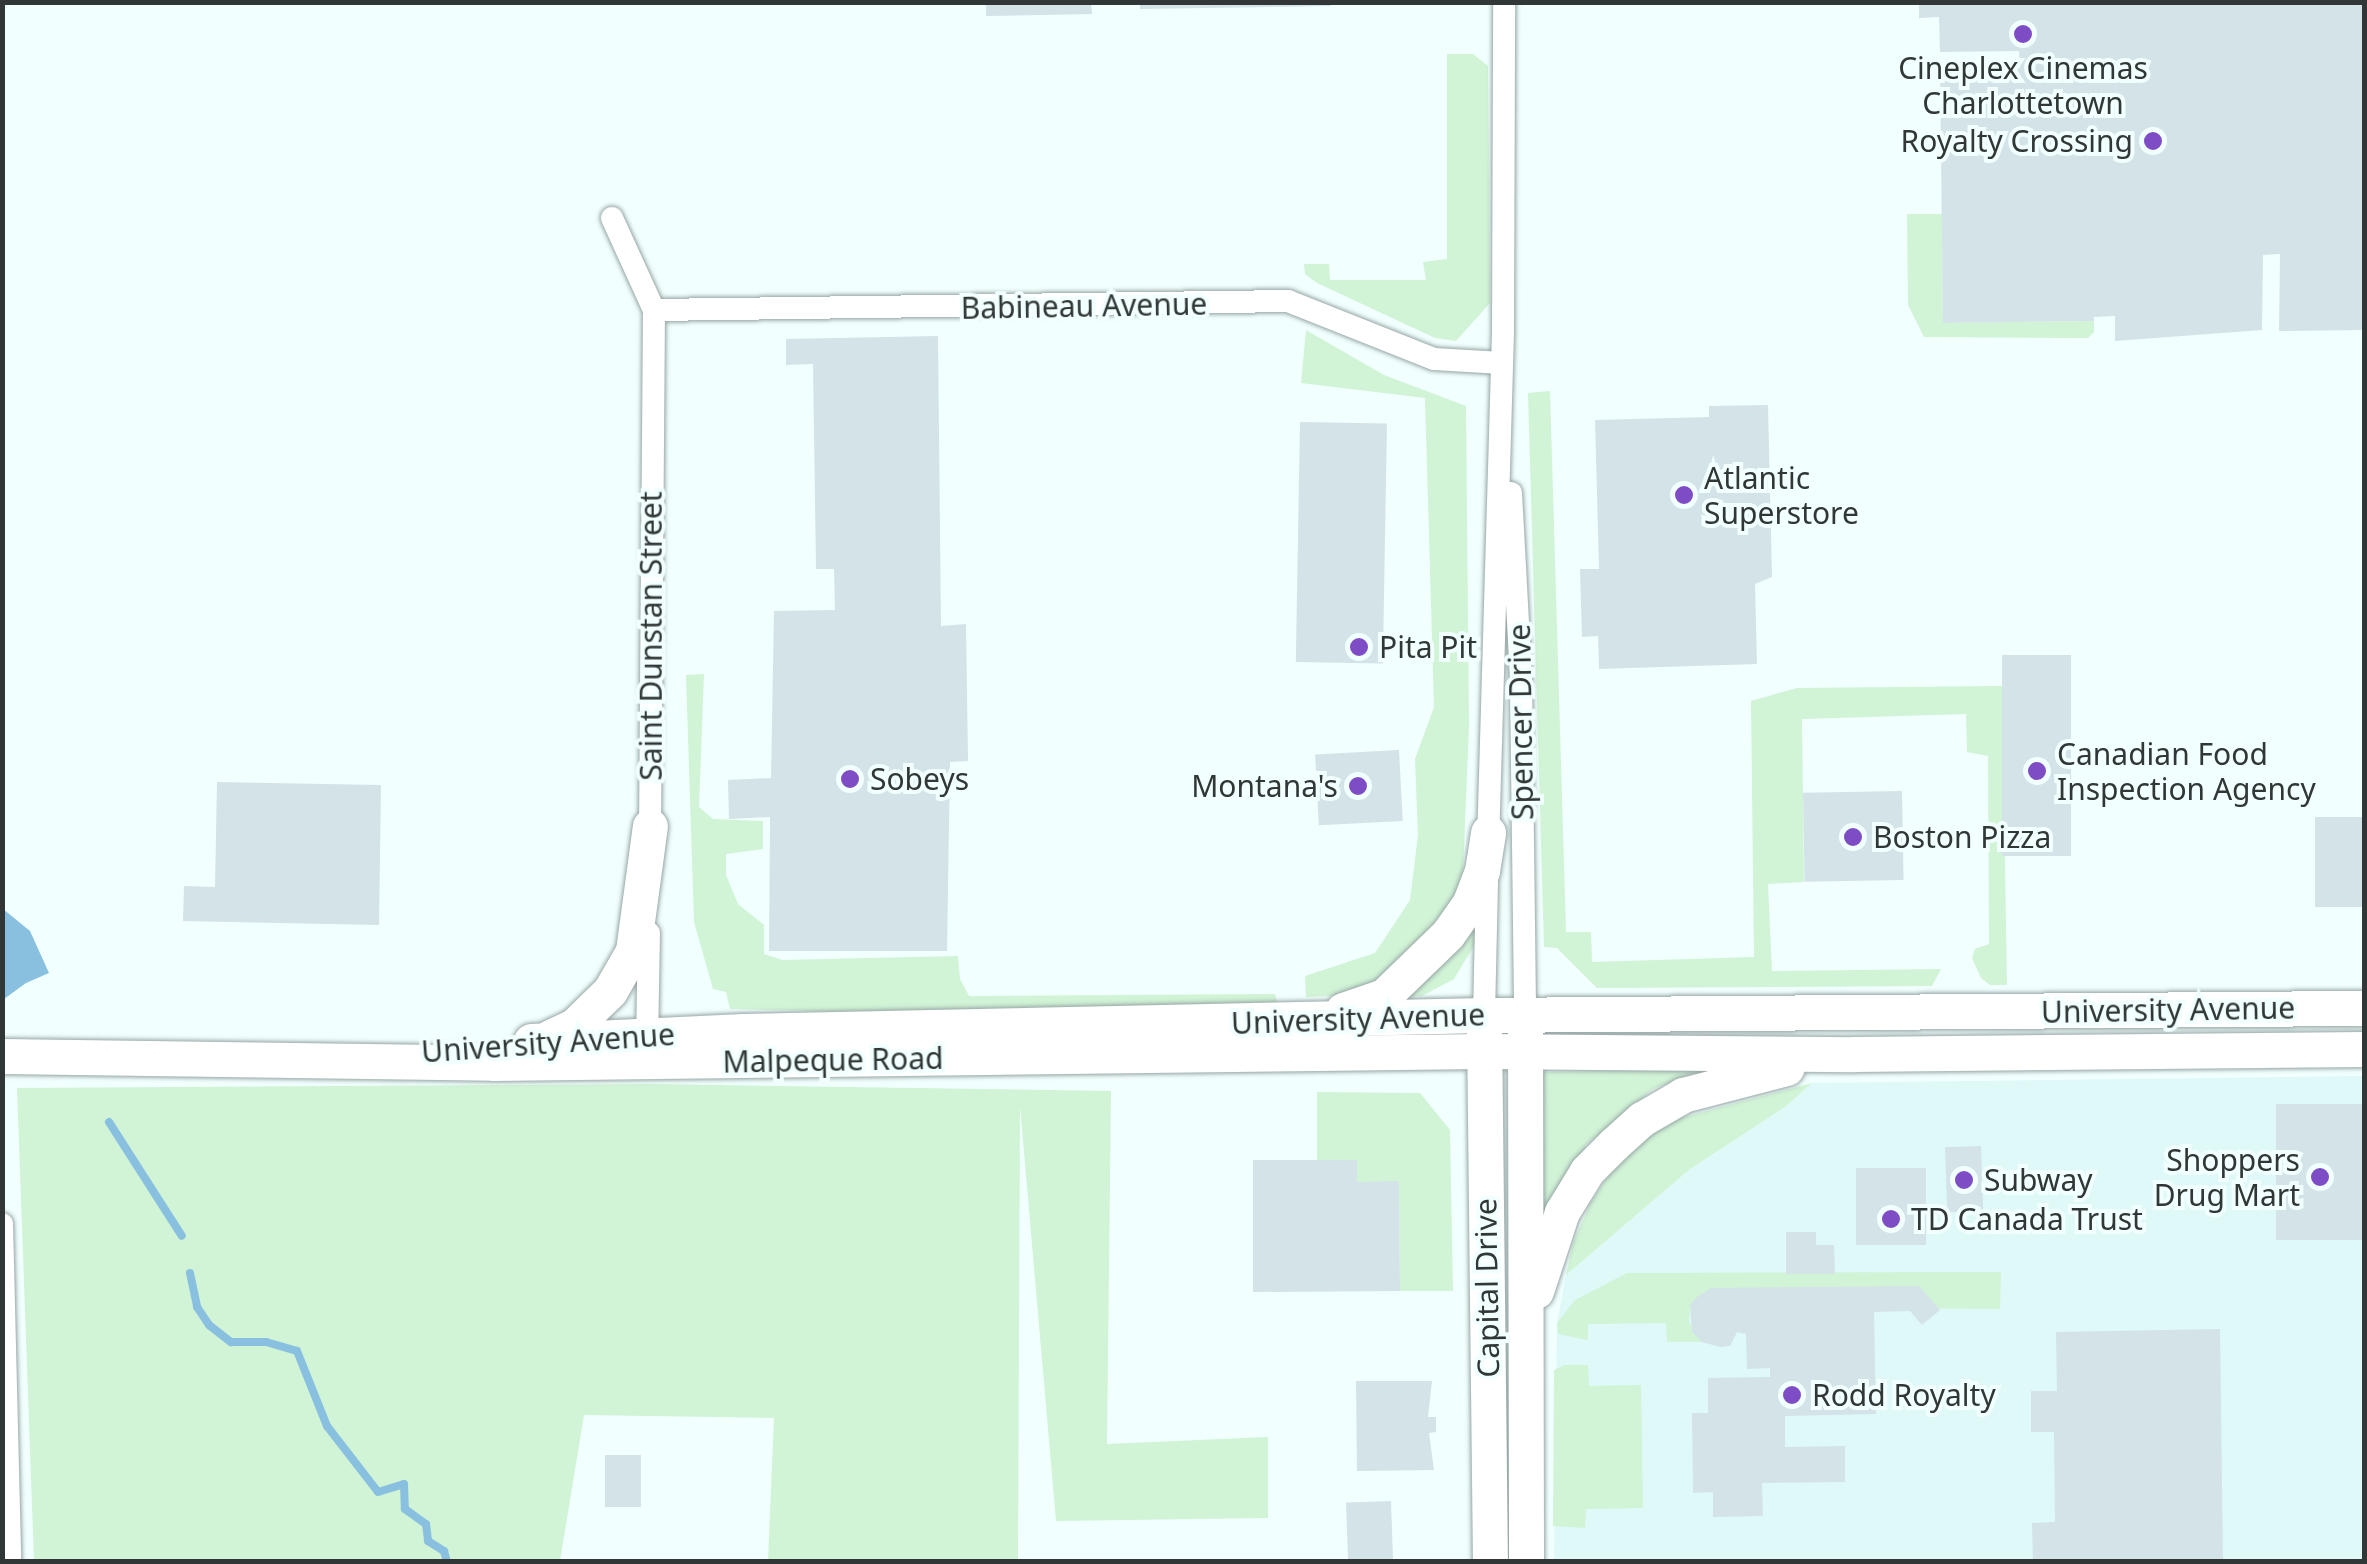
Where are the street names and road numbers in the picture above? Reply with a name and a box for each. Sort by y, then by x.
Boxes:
street label: Babineau Avenue [960,286,1208,326]
street label: Saint Dunstan Street [633,491,669,781]
street label: Spencer Drive [1501,624,1541,820]
street label: University Avenue [2041,990,2295,1030]
street label: University Avenue [1230,997,1486,1041]
street label: University Avenue [420,1016,676,1070]
street label: Malpeque Road [722,1040,944,1080]
street label: Capital Drive [1467,1198,1507,1378]

